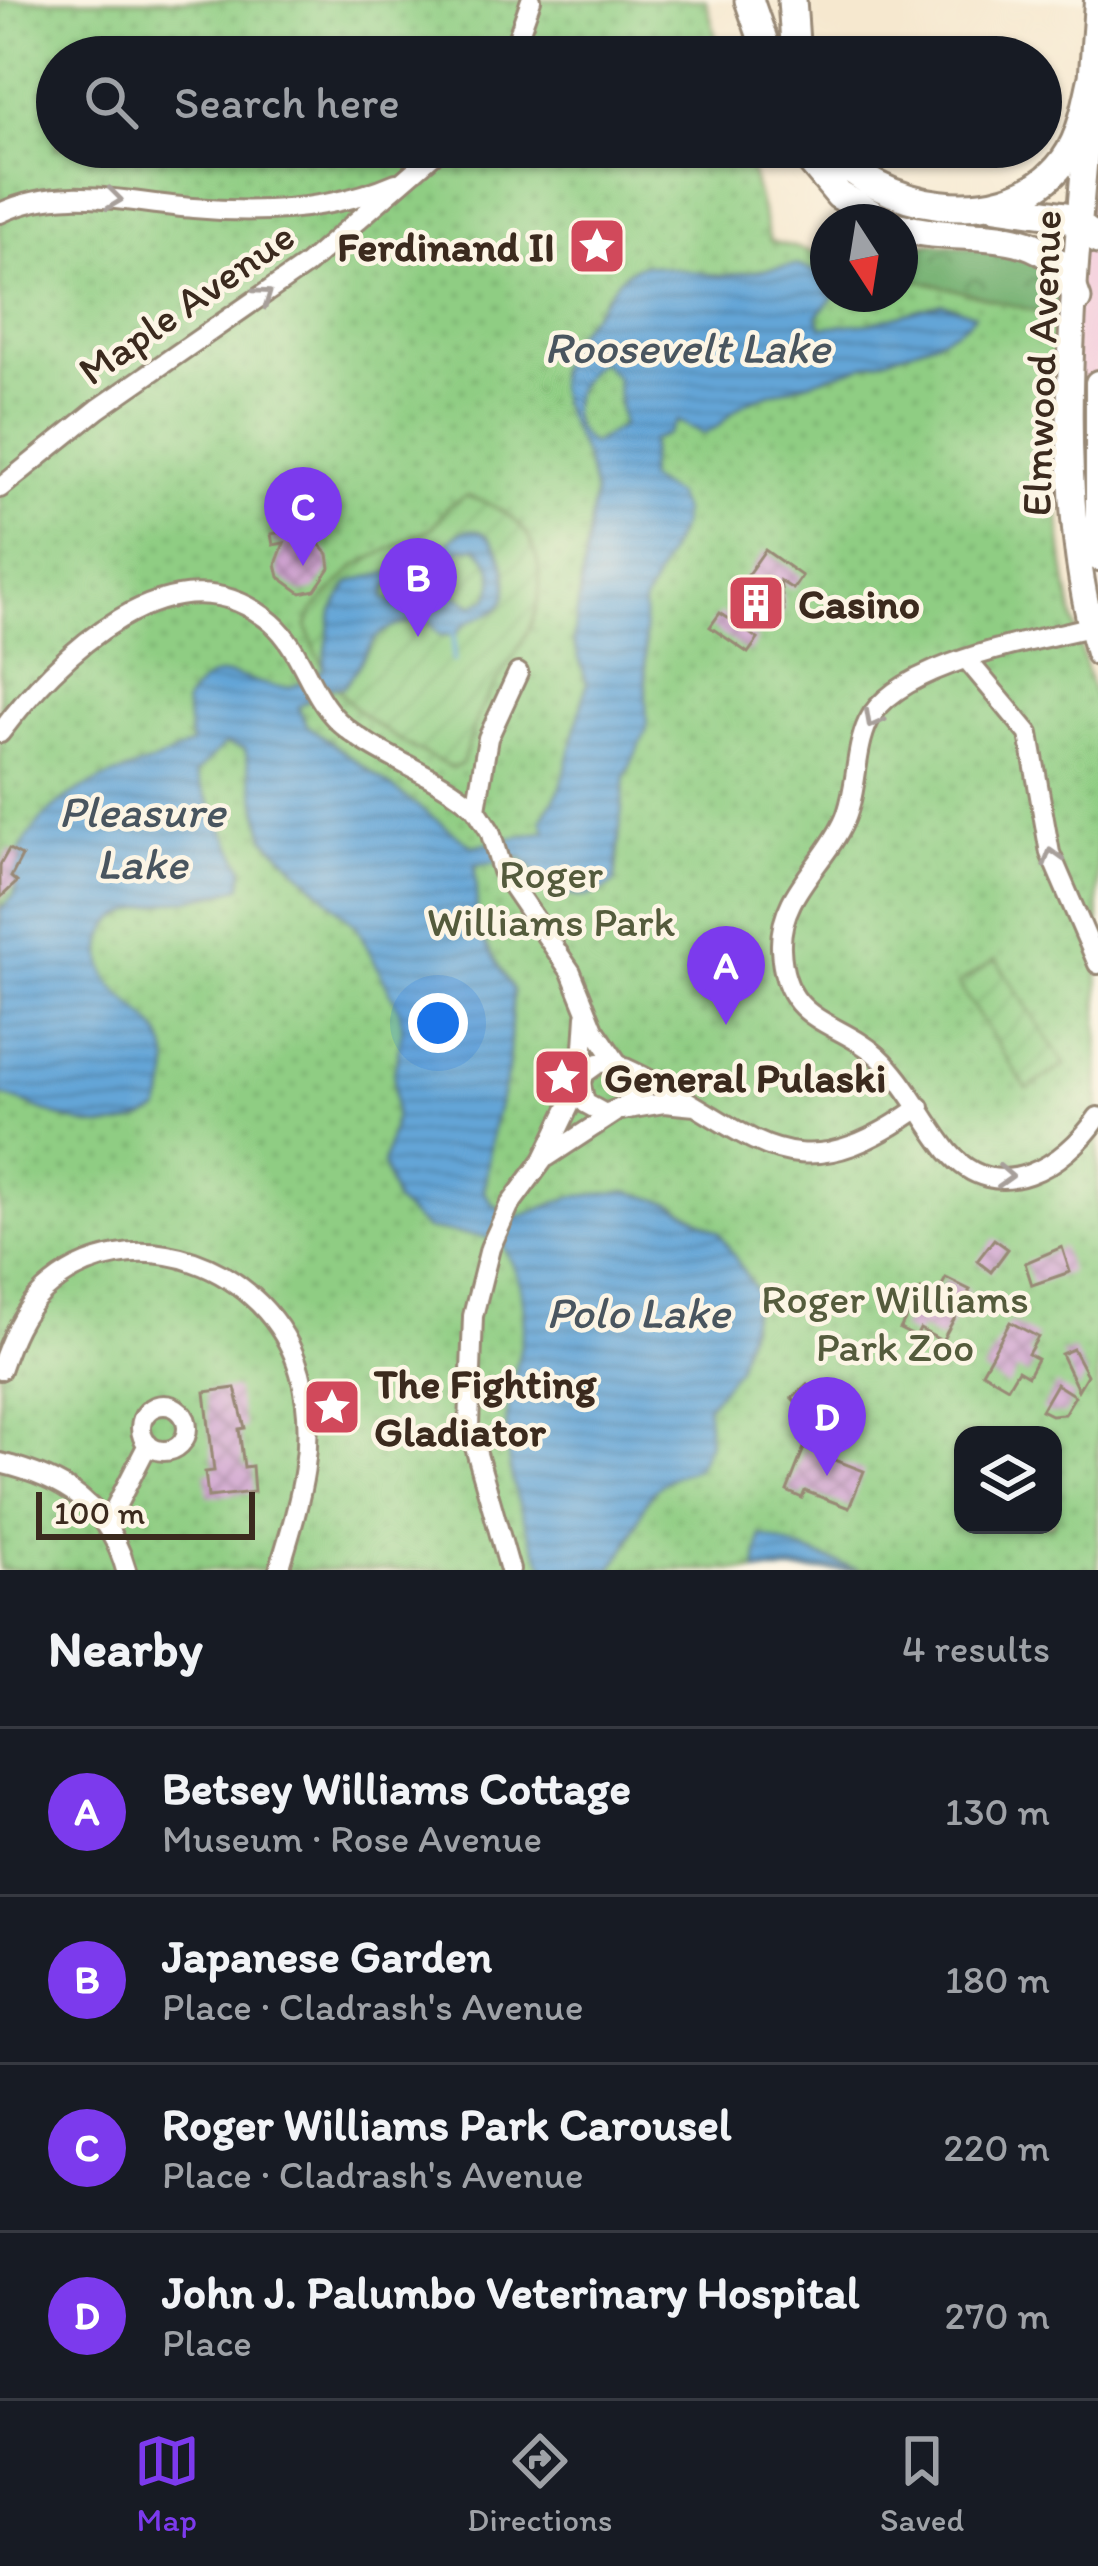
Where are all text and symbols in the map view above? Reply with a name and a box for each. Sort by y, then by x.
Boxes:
search box [36,36,1062,168]
icon: search [78,69,144,135]
text: Search here [174,75,400,129]
one-way arrow [104,185,124,211]
north arrow [810,204,918,312]
street label: Elmwood Avenue [1010,209,1072,517]
street label: Maple Avenue [68,210,304,396]
place icon: Ferdinand II [566,215,628,277]
place label: Ferdinand II [337,221,555,272]
one-way arrow [251,288,273,310]
water label: Roosevelt Lake [544,320,832,374]
pin: C [264,467,342,566]
pin: B [379,538,457,637]
building icon: Casino [725,572,787,634]
place label: Casino [798,578,920,629]
one-way arrow [864,707,887,729]
water label: Pleasure Lake [59,784,228,890]
one-way arrow [1041,847,1066,868]
park label: Roger Williams Park [427,848,676,947]
pin: A [687,926,765,1025]
your location [408,993,468,1053]
place icon: General Pulaski [531,1046,593,1108]
place label: General Pulaski [604,1052,887,1103]
one-way arrow [996,1163,1015,1189]
park label: Roger Williams Park Zoo [761,1273,1029,1372]
water label: Polo Lake [546,1285,732,1339]
place label: The Fighting Gladiator [373,1358,597,1457]
place icon: The Fighting Gladiator [301,1376,363,1438]
pin: D [788,1377,866,1476]
map controls [954,1426,1062,1534]
button: layers [954,1426,1062,1534]
scale bar [36,1486,255,1539]
text: 100 m [54,1493,145,1532]
text: Nearby [48,1618,203,1679]
text: 4 results [902,1625,1050,1672]
text: Betsey Williams Cottage [162,1761,631,1815]
text: A [75,1788,99,1835]
text: 130 m [945,1788,1050,1835]
text: Museum · Rose Avenue [162,1815,542,1862]
text: Japanese Garden [162,1929,492,1983]
text: B [74,1956,100,2003]
text: 180 m [945,1956,1050,2003]
text: Place · Cladrash's Avenue [162,1983,584,2030]
text: Roger Williams Park Carousel [162,2097,731,2151]
text: C [74,2124,100,2171]
text: 220 m [943,2124,1050,2171]
text: Place · Cladrash's Avenue [162,2151,584,2198]
text: John J. Palumbo Veterinary Hospital [162,2265,860,2319]
text: D [74,2292,100,2339]
text: 270 m [945,2292,1050,2339]
text: Place [162,2319,252,2366]
tab: Map [134,2428,200,2539]
tab: Directions [467,2428,612,2539]
tab: Saved [880,2428,964,2539]

